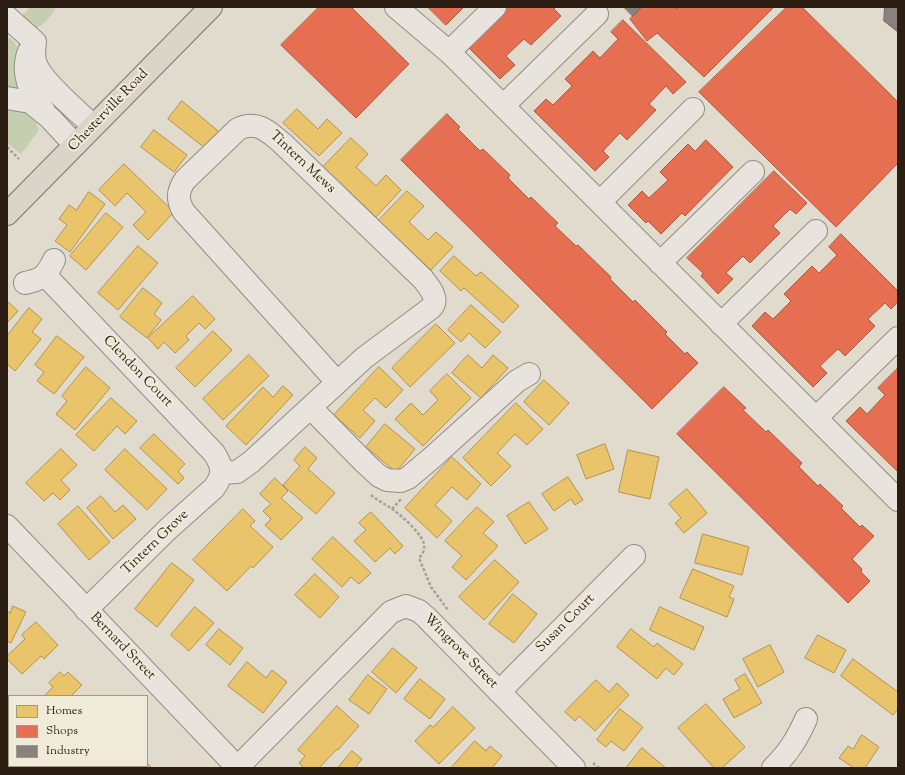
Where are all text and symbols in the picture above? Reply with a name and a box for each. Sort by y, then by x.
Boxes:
street label: Chesterville Road [65,66,153,156]
street label: Tintern Mews [266,128,338,198]
street label: Clendon Court [99,333,175,411]
street label: Tintern Grove [119,507,193,579]
street label: Susan Court [533,591,599,657]
street label: Bernard Street [86,610,158,684]
street label: Wingrove Street [419,611,501,693]
legend [8,695,148,767]
text: Homes [46,702,82,720]
text: Shops [46,722,78,740]
text: Industry [46,742,90,760]

